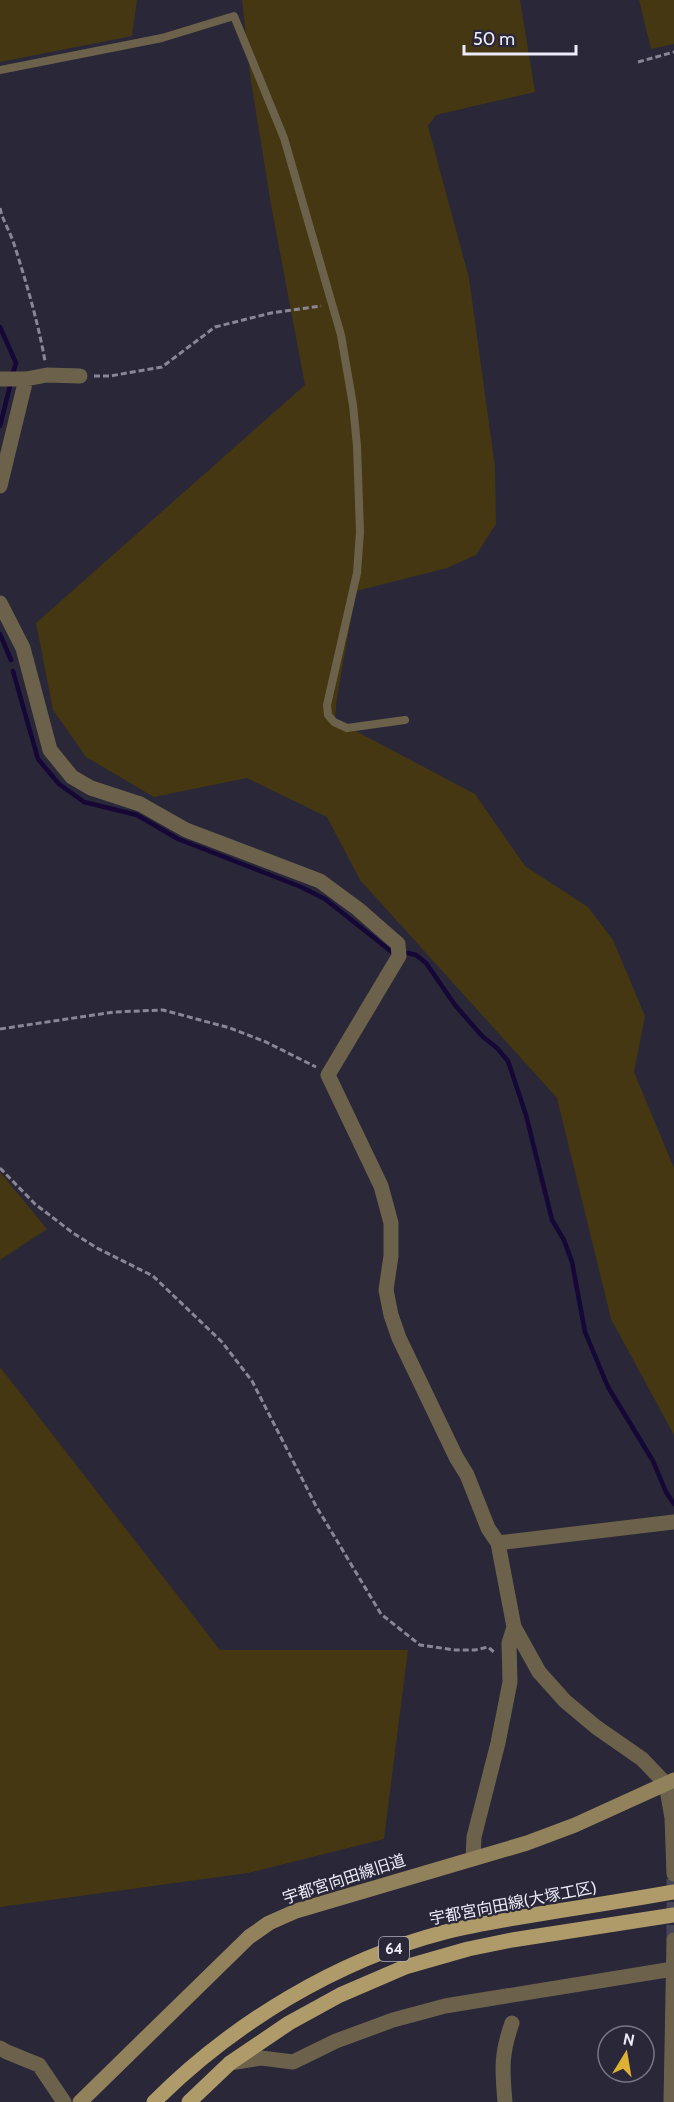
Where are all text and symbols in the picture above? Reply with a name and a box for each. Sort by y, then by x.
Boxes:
scale bar [464,18,576,56]
text: 50 m [473,28,515,50]
street label: 宇都宮向田線旧道 [280,1850,408,1908]
street label: 宇都宮向田線(大塚工区) [428,1877,598,1929]
road number: 64 [379,1937,409,1961]
north arrow [596,2024,656,2084]
text: N [621,2029,636,2050]

